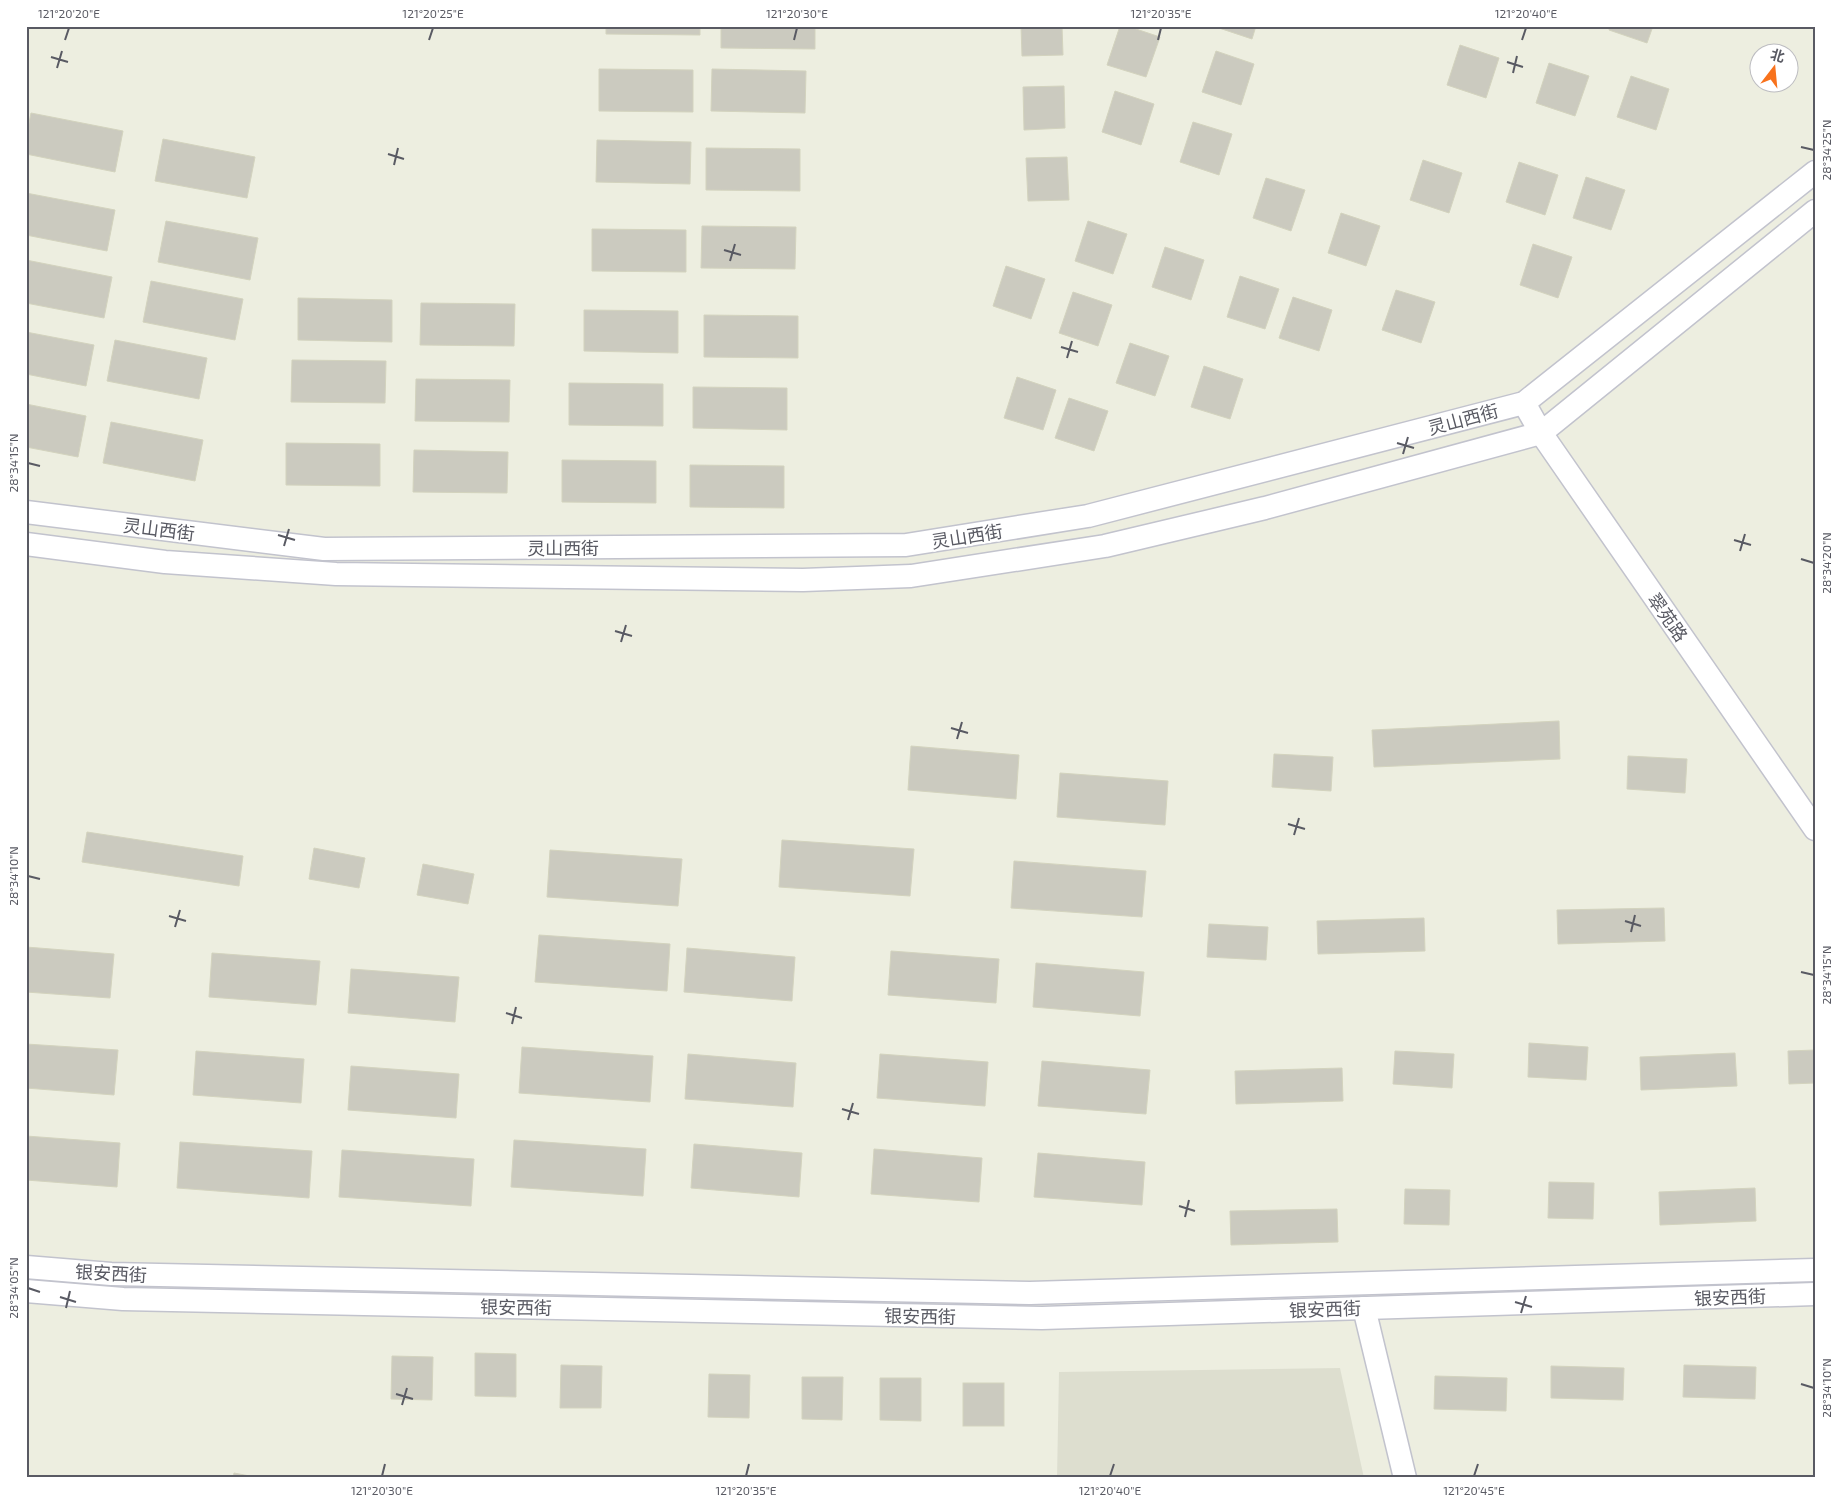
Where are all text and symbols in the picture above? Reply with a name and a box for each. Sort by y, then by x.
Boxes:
text: 121°20'20"E [38,6,100,20]
text: 121°20'25"E [402,6,464,20]
text: 121°20'30"E [766,6,828,20]
text: 121°20'35"E [1130,6,1192,20]
text: 121°20'40"E [1495,6,1558,20]
north arrow [1748,42,1798,92]
text: 北 [1769,45,1787,65]
text: 28°34'25"N [1819,120,1833,180]
street label: 灵山西街 [1425,399,1501,439]
text: 28°34'15"N [6,434,20,492]
street label: 灵山西街 [122,514,196,544]
street label: 灵山西街 [930,520,1004,552]
text: 28°34'20"N [1819,532,1833,594]
street label: 灵山西街 [527,537,599,559]
street label: 翠苑路 [1644,589,1692,645]
text: 28°34'10"N [6,846,20,906]
text: 28°34'15"N [1819,946,1833,1004]
text: 28°34'05"N [6,1257,20,1319]
street label: 银安西街 [74,1260,148,1286]
street label: 银安西街 [1694,1285,1766,1309]
street label: 银安西街 [480,1295,552,1319]
street label: 银安西街 [1289,1297,1361,1321]
street label: 银安西街 [884,1304,956,1328]
text: 28°34'10"N [1819,1358,1833,1418]
text: 121°20'30"E [351,1483,413,1497]
text: 121°20'35"E [715,1483,777,1497]
text: 121°20'40"E [1079,1483,1142,1497]
text: 121°20'45"E [1443,1483,1505,1497]

